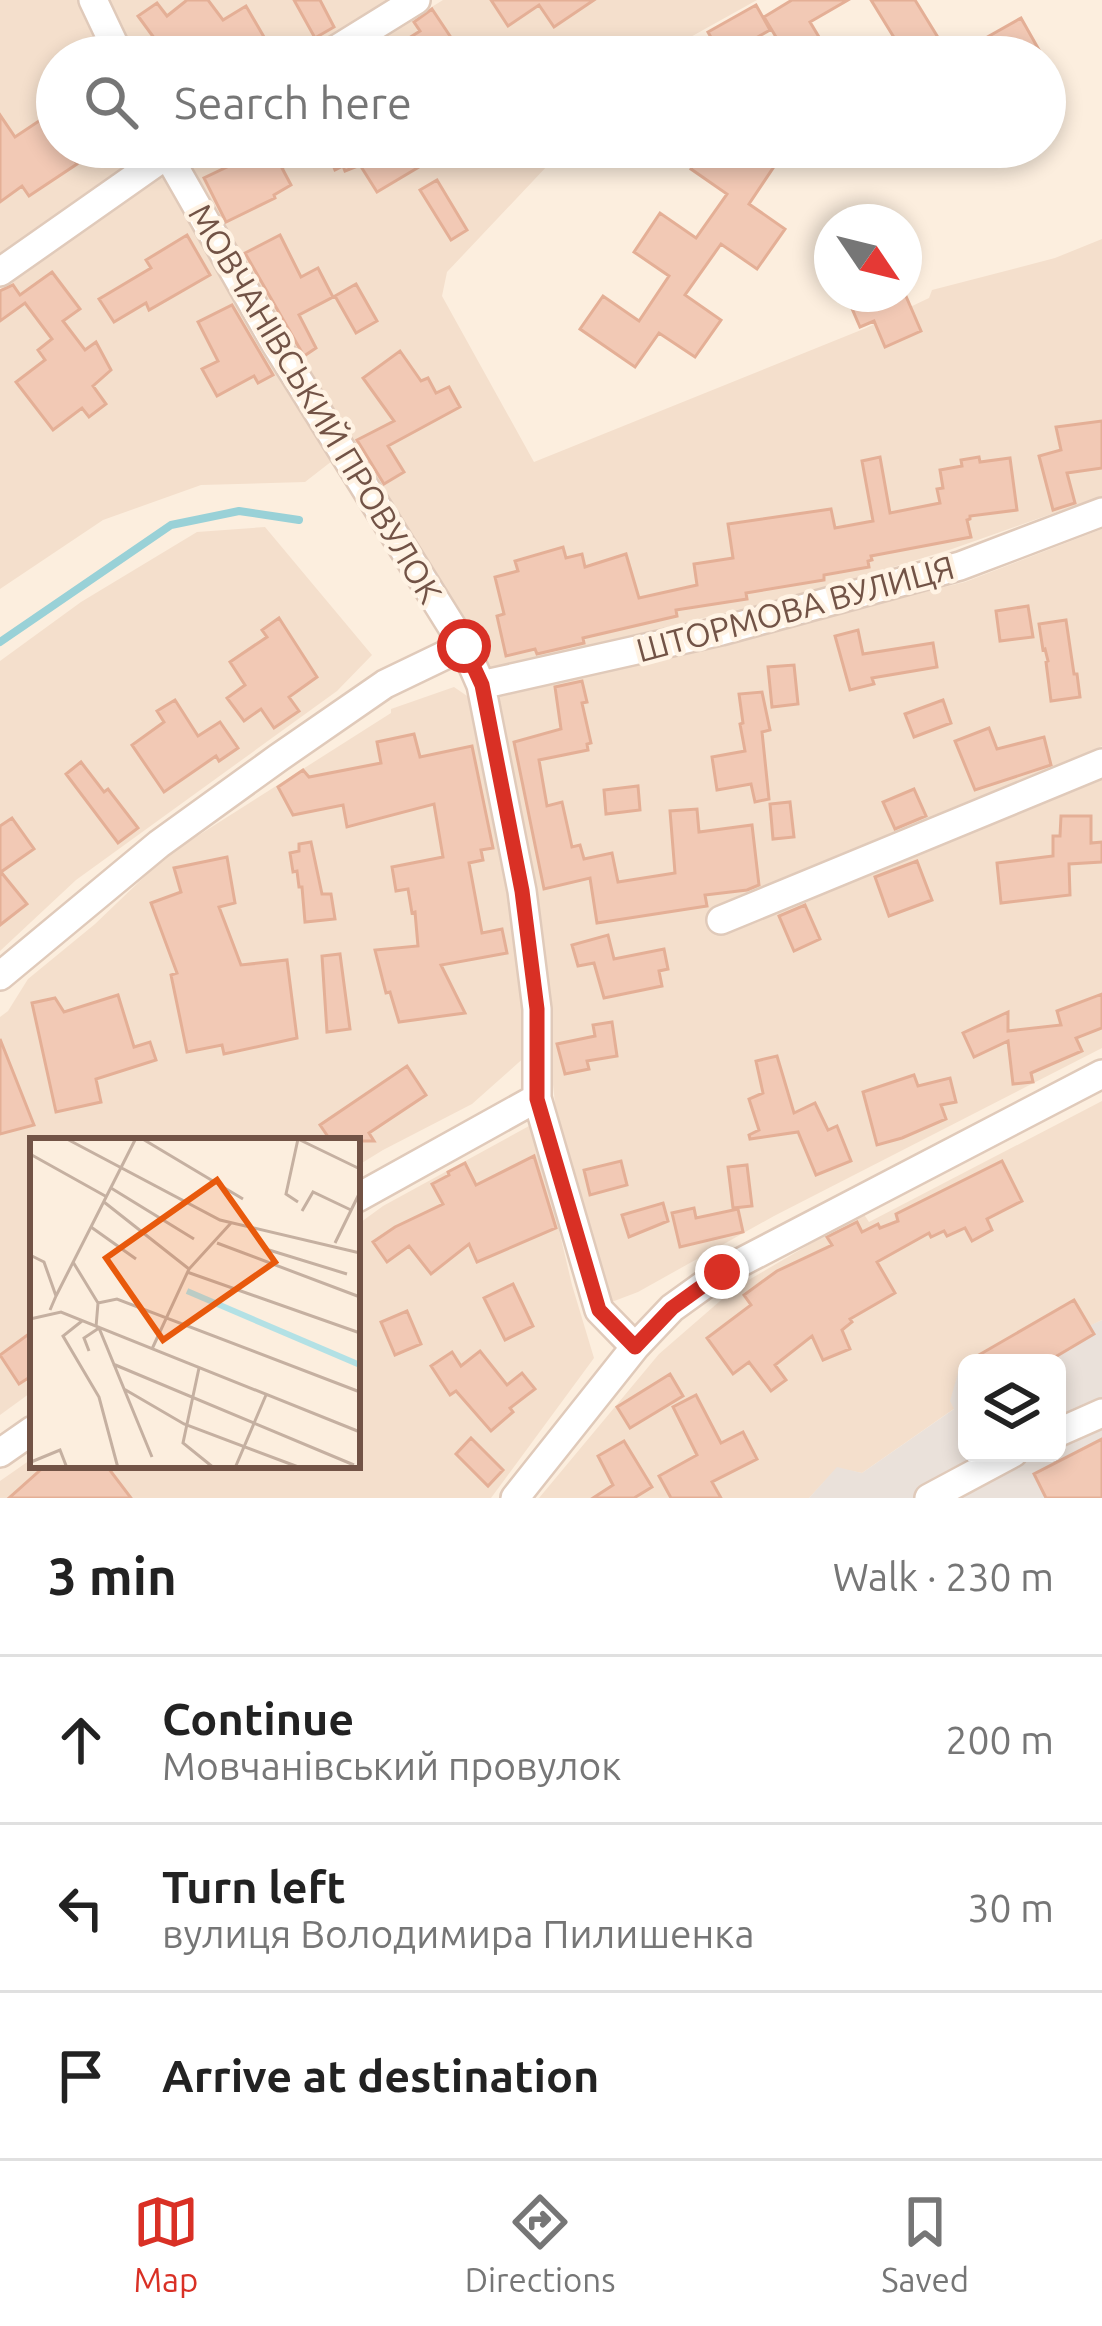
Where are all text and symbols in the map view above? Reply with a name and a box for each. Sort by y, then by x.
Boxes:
search box [36,36,1066,168]
icon: search [78,69,144,135]
text: Search here [174,77,412,128]
street label: МОВЧАНІВСЬКИЙ ПРОВУЛОК [182,197,450,609]
north arrow [814,204,922,312]
street label: ШТОРМОВА ВУЛИЦЯ [632,548,958,668]
route start [437,619,491,673]
inset map [30,1138,360,1468]
route end [695,1245,749,1299]
map controls [958,1354,1066,1462]
button: layers [958,1354,1066,1462]
text: 3 min [48,1547,177,1605]
text: Walk · 230 m [833,1555,1054,1598]
text: Continue [162,1693,354,1744]
icon: ahead [48,1707,114,1773]
text: 200 m [945,1718,1054,1761]
text: Мовчанівський провулок [162,1744,621,1787]
text: Turn left [162,1861,346,1912]
icon: left [48,1875,114,1941]
text: 30 m [967,1886,1054,1929]
text: вулиця Володимира Пилишенка [162,1912,754,1955]
icon: arrive [48,2043,114,2109]
text: Arrive at destination [162,2050,599,2101]
tab: Map [133,2189,199,2298]
tab: Directions [465,2189,615,2298]
tab: Saved [881,2189,969,2298]

